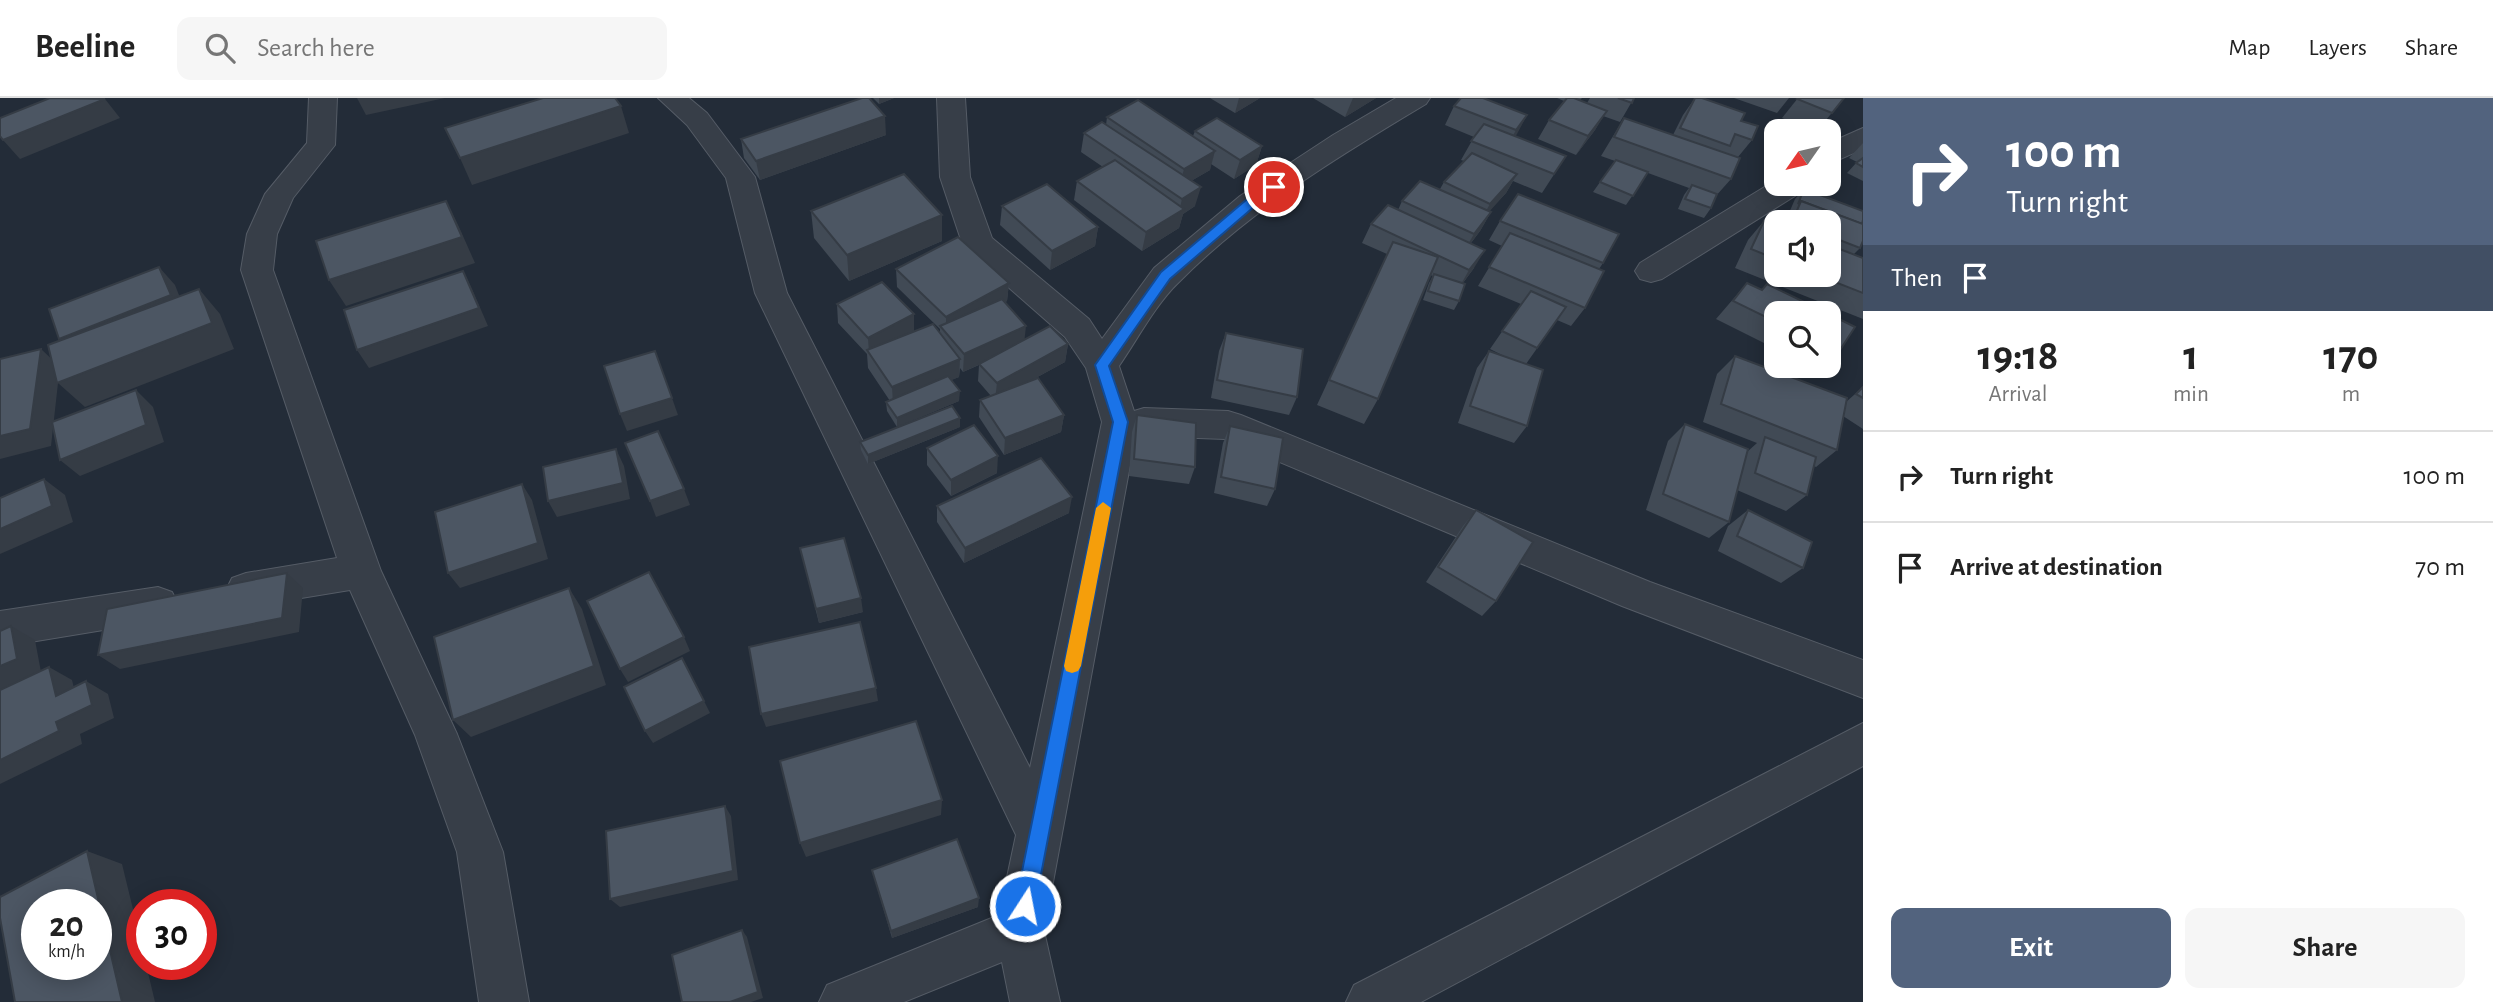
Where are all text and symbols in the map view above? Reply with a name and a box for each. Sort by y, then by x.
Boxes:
search box [177,17,667,80]
icon: search [201,29,239,67]
text: Beeline [35,31,135,64]
text: Search here [257,35,375,61]
text: Map [2228,36,2270,60]
text: Layers [2308,36,2367,60]
text: Share [2405,36,2458,60]
north arrow [1764,119,1841,196]
map controls [1764,119,1841,378]
icon: right [1891,126,1982,217]
text: 100 m [2006,128,2122,177]
pin [1244,157,1304,217]
icon: arrive [1255,168,1293,206]
text: Turn right [2006,186,2128,218]
button: sound [1764,210,1841,287]
icon: arrive [1956,259,1994,297]
text: Then [1891,265,1942,291]
button: search [1764,301,1841,378]
text: 19:18 [1978,335,2058,377]
text: 1 [2183,335,2198,377]
text: 170 [2323,335,2378,377]
text: Arrival [1988,383,2048,406]
text: min [2173,383,2209,406]
text: m [2342,383,2360,406]
icon: right [1891,458,1929,496]
text: Turn right [1950,463,2053,489]
text: 100 m [2404,463,2465,489]
icon: arrive [1891,549,1929,587]
text: Arrive at destination [1950,554,2163,580]
text: 70 m [2415,554,2465,580]
position arrow [988,869,1062,943]
speed limit sign: 30 [126,889,217,980]
text: 20 [49,908,84,943]
button: Exit [1891,908,2171,988]
button: Share [2185,908,2465,988]
text: km/h [48,943,85,961]

